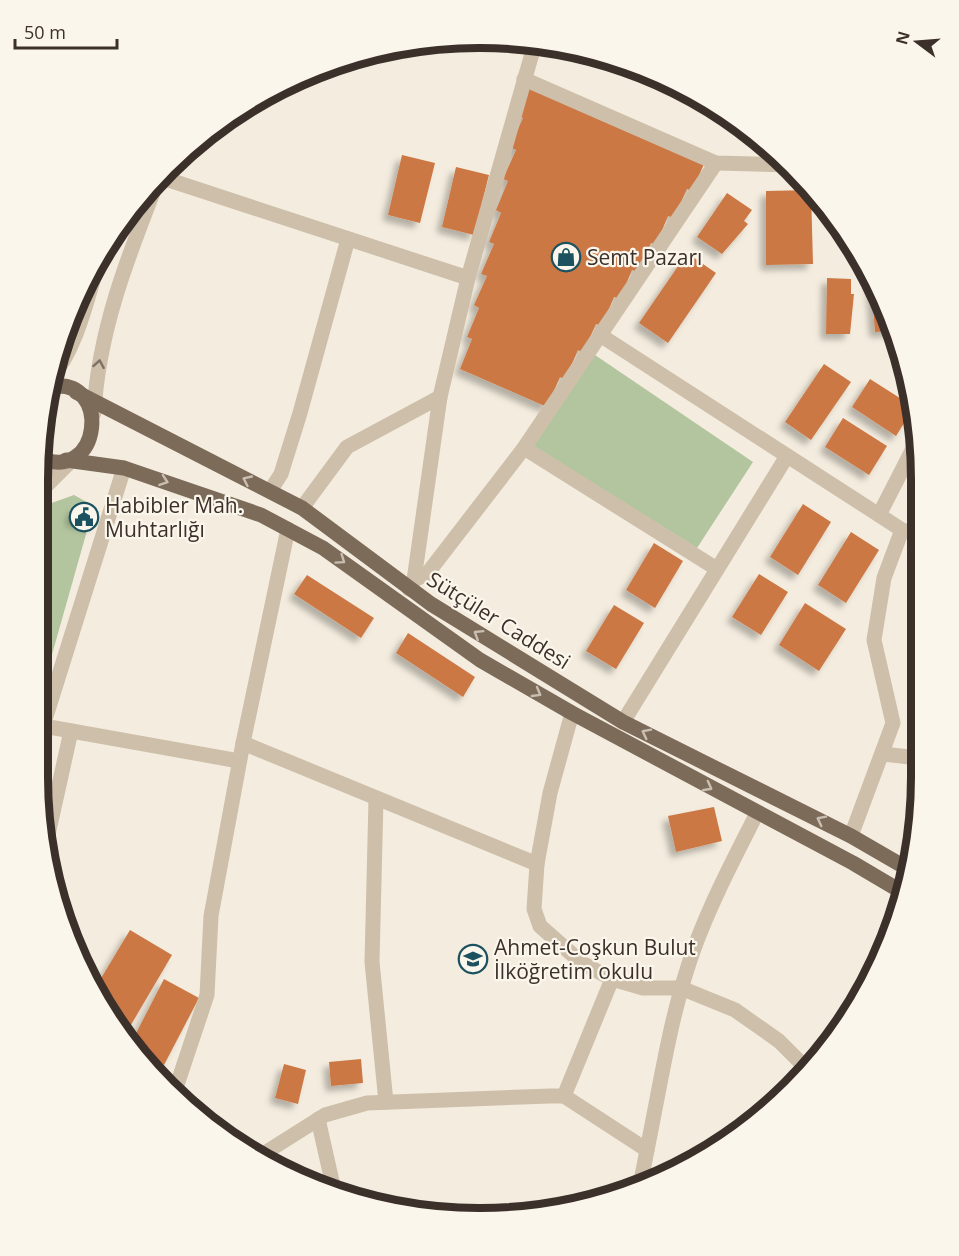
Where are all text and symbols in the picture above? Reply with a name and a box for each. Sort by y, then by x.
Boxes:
scale bar [15,12,117,50]
north arrow [887,12,947,72]
text: 50 m [24,20,66,44]
text: N [890,29,915,47]
shop icon: Semt Pazarı [550,241,582,273]
place label: Semt Pazarı [587,243,702,271]
one-way arrow [92,360,105,370]
one-way arrow [158,474,168,487]
one-way arrow [242,475,253,487]
place label: Habibler Mah. Muhtarlığı [105,491,243,543]
public building icon: Habibler Mah. Muhtarlığı [68,501,100,533]
one-way arrow [334,553,345,564]
street label: Sütçüler Caddesi [422,565,576,675]
one-way arrow [474,630,485,641]
one-way arrow [531,685,541,697]
one-way arrow [642,729,653,741]
one-way arrow [702,780,712,791]
one-way arrow [816,816,827,828]
place label: Ahmet-Coşkun Bulut İlköğretim okulu [494,933,696,985]
school or university icon: Ahmet-Coşkun Bulut İlköğretim okulu [457,943,489,975]

